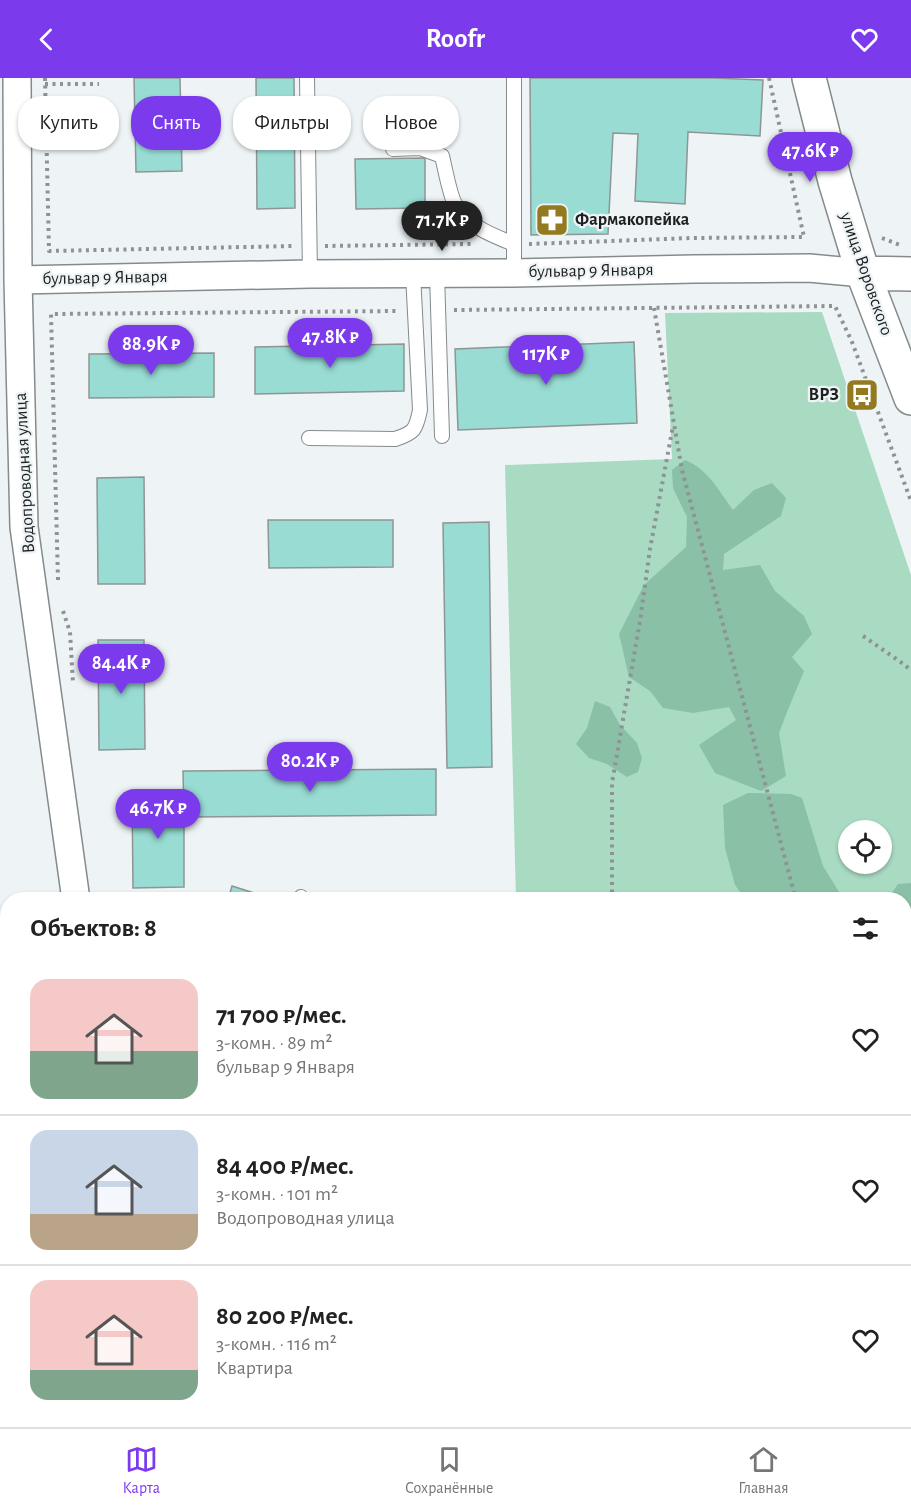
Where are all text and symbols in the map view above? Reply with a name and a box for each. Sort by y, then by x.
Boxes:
icon: back [30,23,63,56]
icon: heart [848,23,881,56]
text: Roofr [426,25,485,52]
chip: Купить [18,96,119,150]
chip: Снять [131,96,221,150]
chip: Фильтры [233,96,351,150]
chip: Новое [363,96,459,150]
pin: 47.6K ₽ [755,132,865,183]
text: 47.6K ₽ [782,141,839,161]
pin: 71.7K ₽ [387,201,497,252]
pharmacy icon: Фармакопейка [534,202,570,238]
street label: улица Воровского [836,209,895,338]
text: 71.7K ₽ [415,210,469,230]
place label: Фармакопейка [575,211,690,229]
street label: бульвар 9 Января [528,260,654,281]
street label: бульвар 9 Января [42,267,168,288]
pin: 47.8K ₽ [275,318,385,369]
pin: 88.9K ₽ [96,325,206,376]
text: 47.8K ₽ [301,327,359,347]
text: 88.9K ₽ [122,334,180,354]
pin: 117K ₽ [497,335,595,386]
text: 117K ₽ [522,344,570,364]
bus stop icon: ВРЗ [844,377,880,413]
place label: ВРЗ [809,386,839,404]
street label: Водопроводная улица [12,392,38,554]
pin: 84.4K ₽ [66,644,176,695]
text: 84.4K ₽ [92,653,150,673]
pin: 80.2K ₽ [255,742,365,793]
text: 80.2K ₽ [281,751,339,771]
pin: 46.7K ₽ [103,789,213,840]
text: 46.7K ₽ [130,798,187,818]
map controls [838,820,892,874]
button: locate [838,820,892,874]
icon: filters [849,912,882,945]
text: Объектов: 8 [30,915,157,941]
text: 71 700 ₽/мес. [216,1002,347,1028]
icon: home [78,1003,150,1075]
icon: heart [849,1023,882,1056]
text: 3-комн. · 89 m² [216,1033,332,1053]
text: бульвар 9 Января [216,1057,355,1077]
text: 84 400 ₽/мес. [216,1153,354,1179]
icon: home [78,1154,150,1226]
icon: heart [849,1174,882,1207]
text: 3-комн. · 101 m² [216,1184,338,1204]
text: Водопроводная улица [216,1208,395,1228]
text: 80 200 ₽/мес. [216,1303,354,1329]
icon: home [78,1304,150,1376]
icon: heart [849,1324,882,1357]
text: 3-комн. · 116 m² [216,1334,337,1354]
text: Квартира [216,1358,293,1378]
tab: Карта [122,1443,160,1498]
tab: Сохранённые [405,1443,493,1498]
tab: Главная [738,1443,789,1498]

